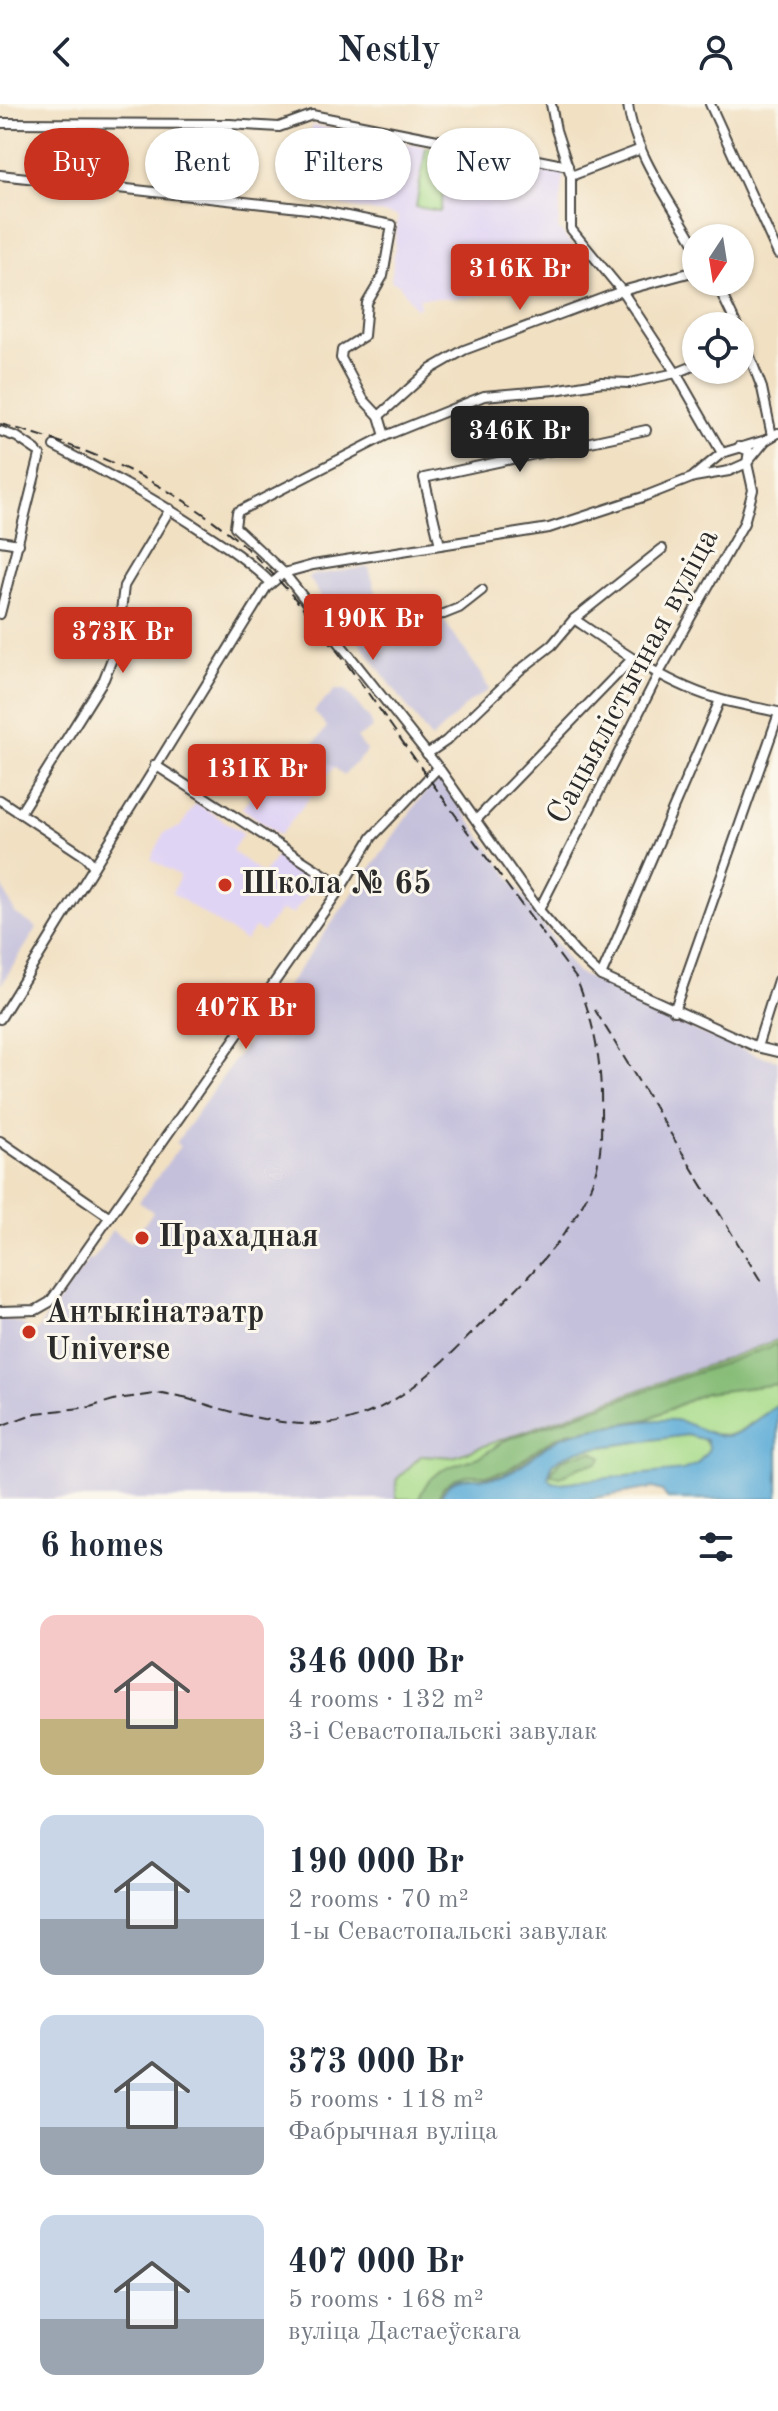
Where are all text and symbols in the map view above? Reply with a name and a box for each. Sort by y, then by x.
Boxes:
icon: back [40,30,84,74]
icon: person [694,30,738,74]
text: Nestly [337,34,441,70]
chip: Buy [24,128,129,200]
chip: Rent [145,128,259,200]
chip: Filters [275,128,411,200]
chip: New [427,128,540,200]
north arrow [682,224,754,296]
map controls [682,224,754,384]
pin: 316K Br [446,244,594,312]
text: 316K Br [469,257,571,283]
button: locate [682,312,754,384]
pin: 346K Br [446,406,594,474]
text: 346K Br [469,419,571,445]
street label: Сацыялістычная вуліца [543,524,726,830]
pin: 190K Br [299,594,447,662]
pin: 373K Br [49,607,197,675]
text: 190K Br [322,607,424,633]
text: 373K Br [72,620,174,646]
pin: 131K Br [183,744,331,812]
text: 131K Br [206,757,308,783]
place label: Школа № 65 [241,869,431,901]
marker: Школа № 65 [216,876,234,894]
pin: 407K Br [172,983,320,1051]
text: 407K Br [195,996,297,1022]
place label: Прахадная [158,1222,319,1254]
marker: Прахадная [133,1229,151,1247]
place label: Антыкінатэатр Universe [45,1298,264,1367]
marker: Антыкінатэатр Universe [20,1323,38,1341]
icon: filters [694,1525,738,1569]
text: 6 homes [40,1530,163,1564]
text: 346 000 Br [288,1646,464,1680]
icon: home [104,1647,200,1743]
text: 4 rooms · 132 m² [288,1687,484,1713]
text: 3-і Севастопальскі завулак [288,1719,597,1745]
text: 190 000 Br [288,1846,464,1880]
icon: home [104,1847,200,1943]
text: 2 rooms · 70 m² [288,1887,469,1913]
text: 1-ы Севастопальскі завулак [288,1919,607,1945]
text: 373 000 Br [288,2046,464,2080]
icon: home [104,2047,200,2143]
text: 5 rooms · 118 m² [288,2087,484,2113]
text: Фабрычная вуліца [288,2119,498,2145]
text: 407 000 Br [288,2246,464,2280]
icon: home [104,2247,200,2343]
text: 5 rooms · 168 m² [288,2287,484,2313]
text: вуліца Дастаеўскага [288,2319,521,2345]

